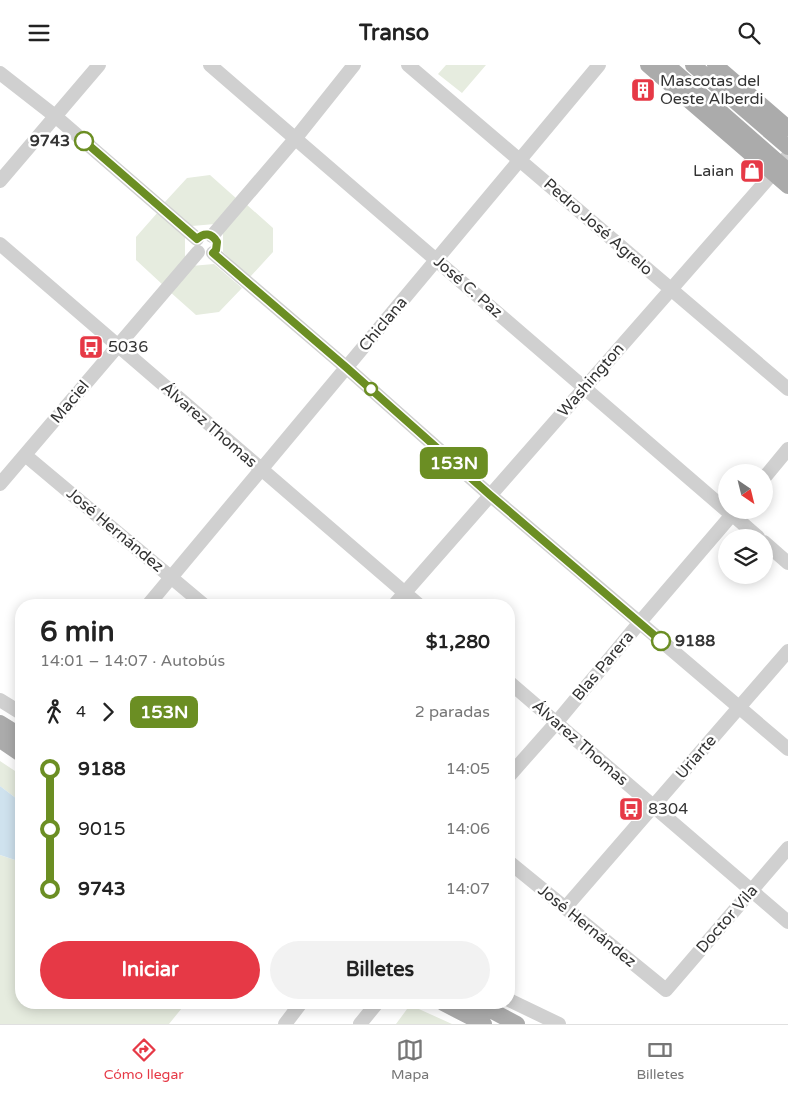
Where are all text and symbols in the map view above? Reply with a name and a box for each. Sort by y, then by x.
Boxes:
icon: menu [25,19,53,47]
icon: search [735,19,763,47]
text: Transo [359,20,429,46]
place label: Mascotas del Oeste Alberdi [660,71,764,109]
building icon: Mascotas del Oeste Alberdi [630,77,656,103]
place label: 9743 [30,131,70,151]
marker: 9743 [74,131,94,151]
shop icon: Laian [739,158,765,184]
place label: Laian [693,161,734,181]
street label: Pedro José Agrelo [539,174,657,280]
street label: José C. Paz [429,252,507,322]
street label: Chiclana [354,293,412,355]
bus stop icon: 5036 [78,334,104,360]
place label: 5036 [108,337,148,357]
street label: Washington [554,339,628,421]
street label: Maciel [46,376,94,428]
street label: Álvarez Thomas [157,378,261,472]
unlabelled marker [364,382,378,396]
line badge: 153N [419,447,489,479]
text: 153N [430,452,478,474]
north arrow [718,464,772,519]
map controls [718,464,773,584]
street label: José Hernández [62,484,168,576]
button: layers [718,529,773,584]
text: 6 min [40,615,115,649]
street label: Blas Parera [568,627,638,705]
text: $1,280 [426,631,490,653]
marker: 9188 [651,631,671,651]
place label: 9188 [675,631,715,651]
text: 14:01 – 14:07 · Autobús [40,651,225,671]
street label: Álvarez Thomas [528,696,632,790]
icon: walk [40,698,68,726]
icon: forward [94,698,122,726]
text: 153N [140,701,188,723]
text: 4 [76,702,86,722]
text: 2 paradas [415,702,490,722]
street label: Uriarte [671,731,721,783]
text: 9188 [78,758,126,780]
text: 14:05 [446,759,490,779]
bus stop icon: 8304 [618,796,644,822]
place label: 8304 [648,799,688,819]
text: 9015 [78,818,126,840]
text: 14:06 [446,819,490,839]
text: 9743 [78,878,126,900]
text: 14:07 [446,879,490,899]
street label: José Hernández [534,880,640,972]
street label: Doctor Vila [692,881,762,957]
button: Iniciar [40,941,260,999]
button: Billetes [270,941,490,999]
tab: Cómo llegar [104,1036,184,1083]
tab: Mapa [391,1036,429,1083]
tab: Billetes [636,1036,684,1083]

